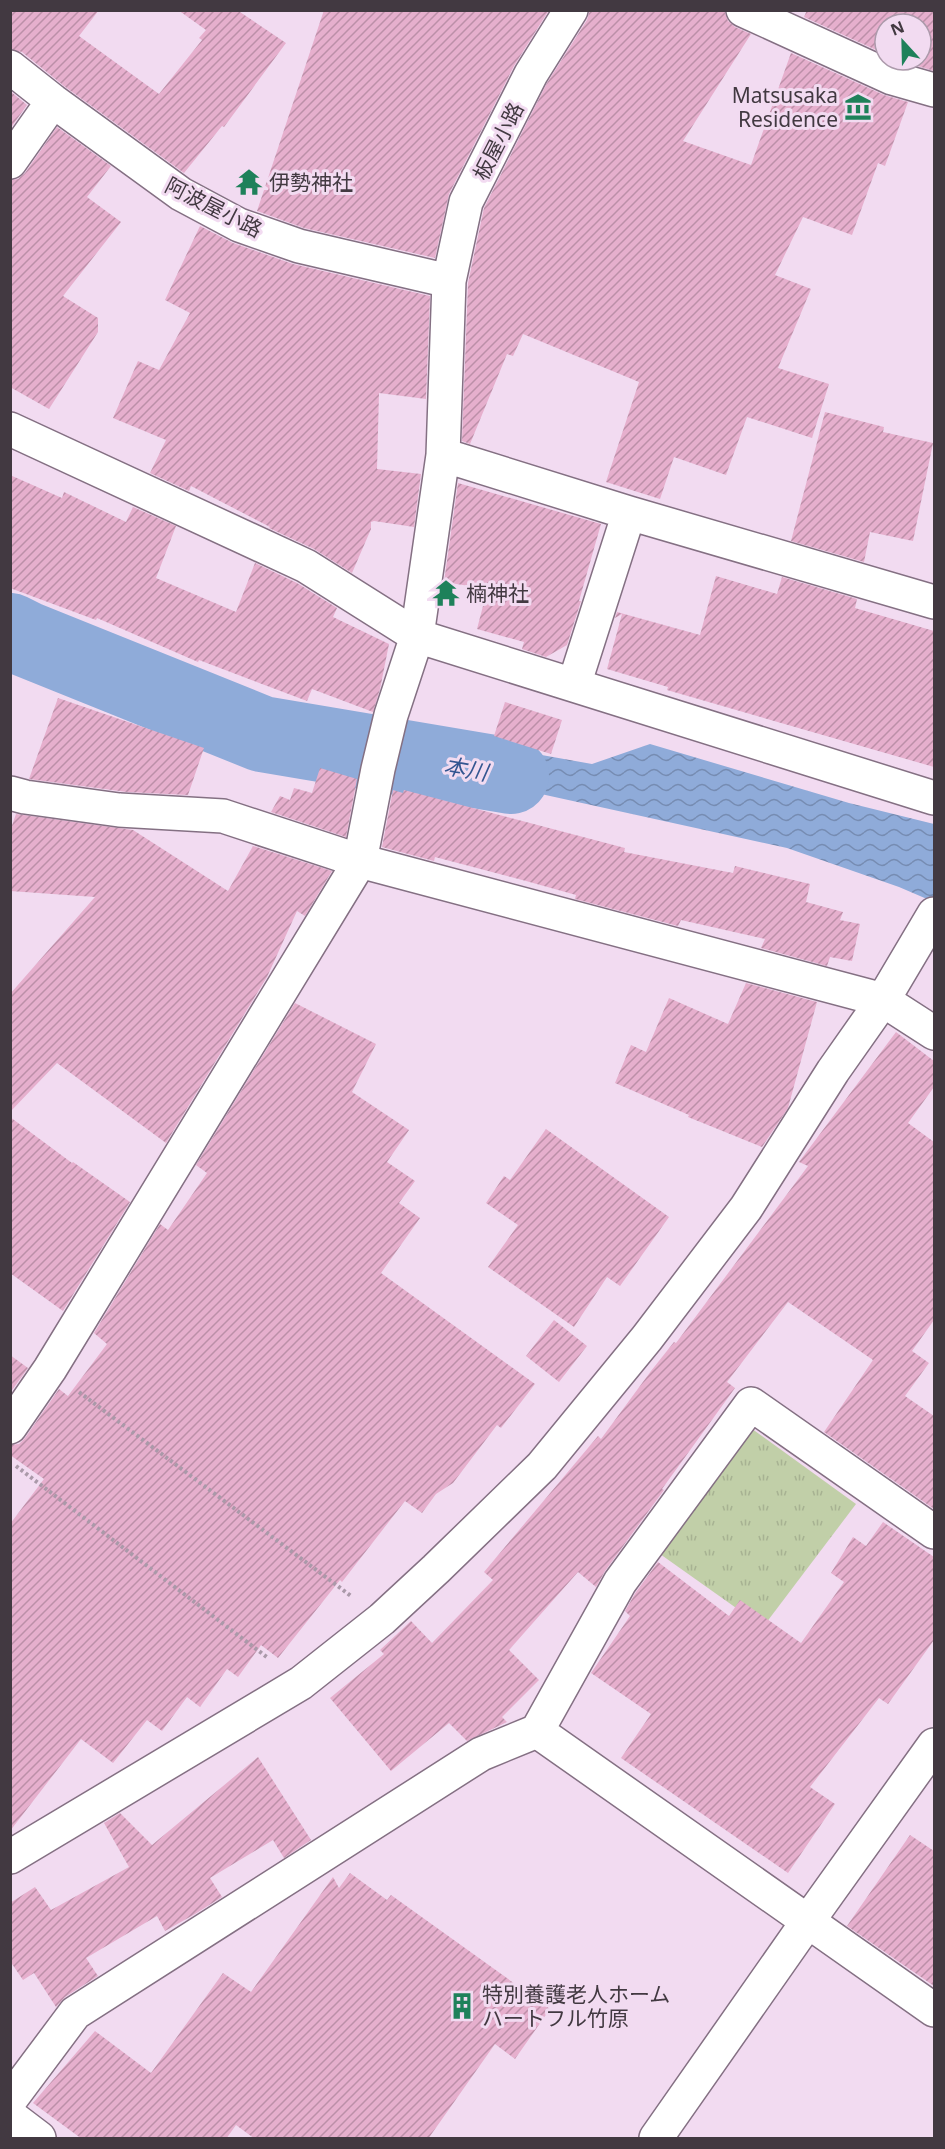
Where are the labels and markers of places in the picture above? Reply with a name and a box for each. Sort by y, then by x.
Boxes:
place label: Matsusaka Residence [732,81,838,133]
museum icon: Matsusaka Residence [843,92,873,122]
temple icon: 伊勢神社 [234,167,264,197]
place label: 伊勢神社 [269,168,353,196]
temple icon: 楠神社 [431,578,461,608]
place label: 楠神社 [466,579,529,607]
place label: 特別養護老人ホーム ハートフル竹原 [482,1980,670,2032]
building icon: 特別養護老人ホーム ハートフル竹原 [447,1991,477,2021]

